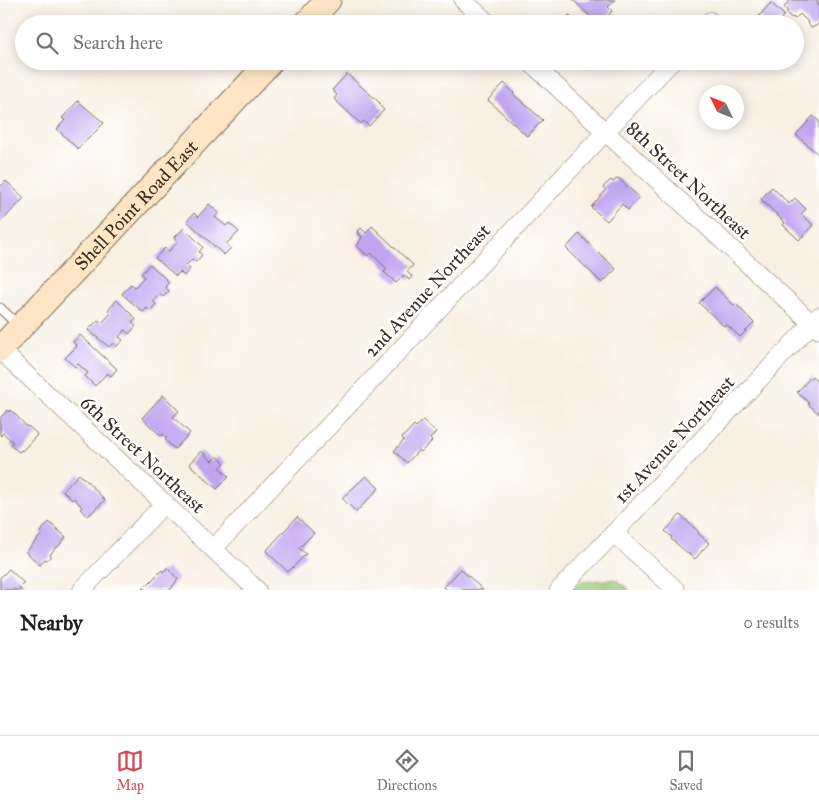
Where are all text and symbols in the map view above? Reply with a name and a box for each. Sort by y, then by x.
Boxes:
search box [15,15,804,70]
icon: search [33,29,61,57]
text: Search here [73,31,163,54]
north arrow [699,85,744,130]
street label: 8th Street Northeast [622,117,756,244]
street label: Shell Point Road East [69,135,203,275]
street label: 2nd Avenue Northeast [360,219,495,362]
street label: 1st Avenue Northeast [609,371,739,508]
street label: 6th Street Northeast [76,391,210,518]
text: Nearby [20,610,83,636]
text: 0 results [744,613,799,632]
tab: Map [116,747,144,794]
tab: Directions [377,747,437,794]
tab: Saved [670,747,703,794]

